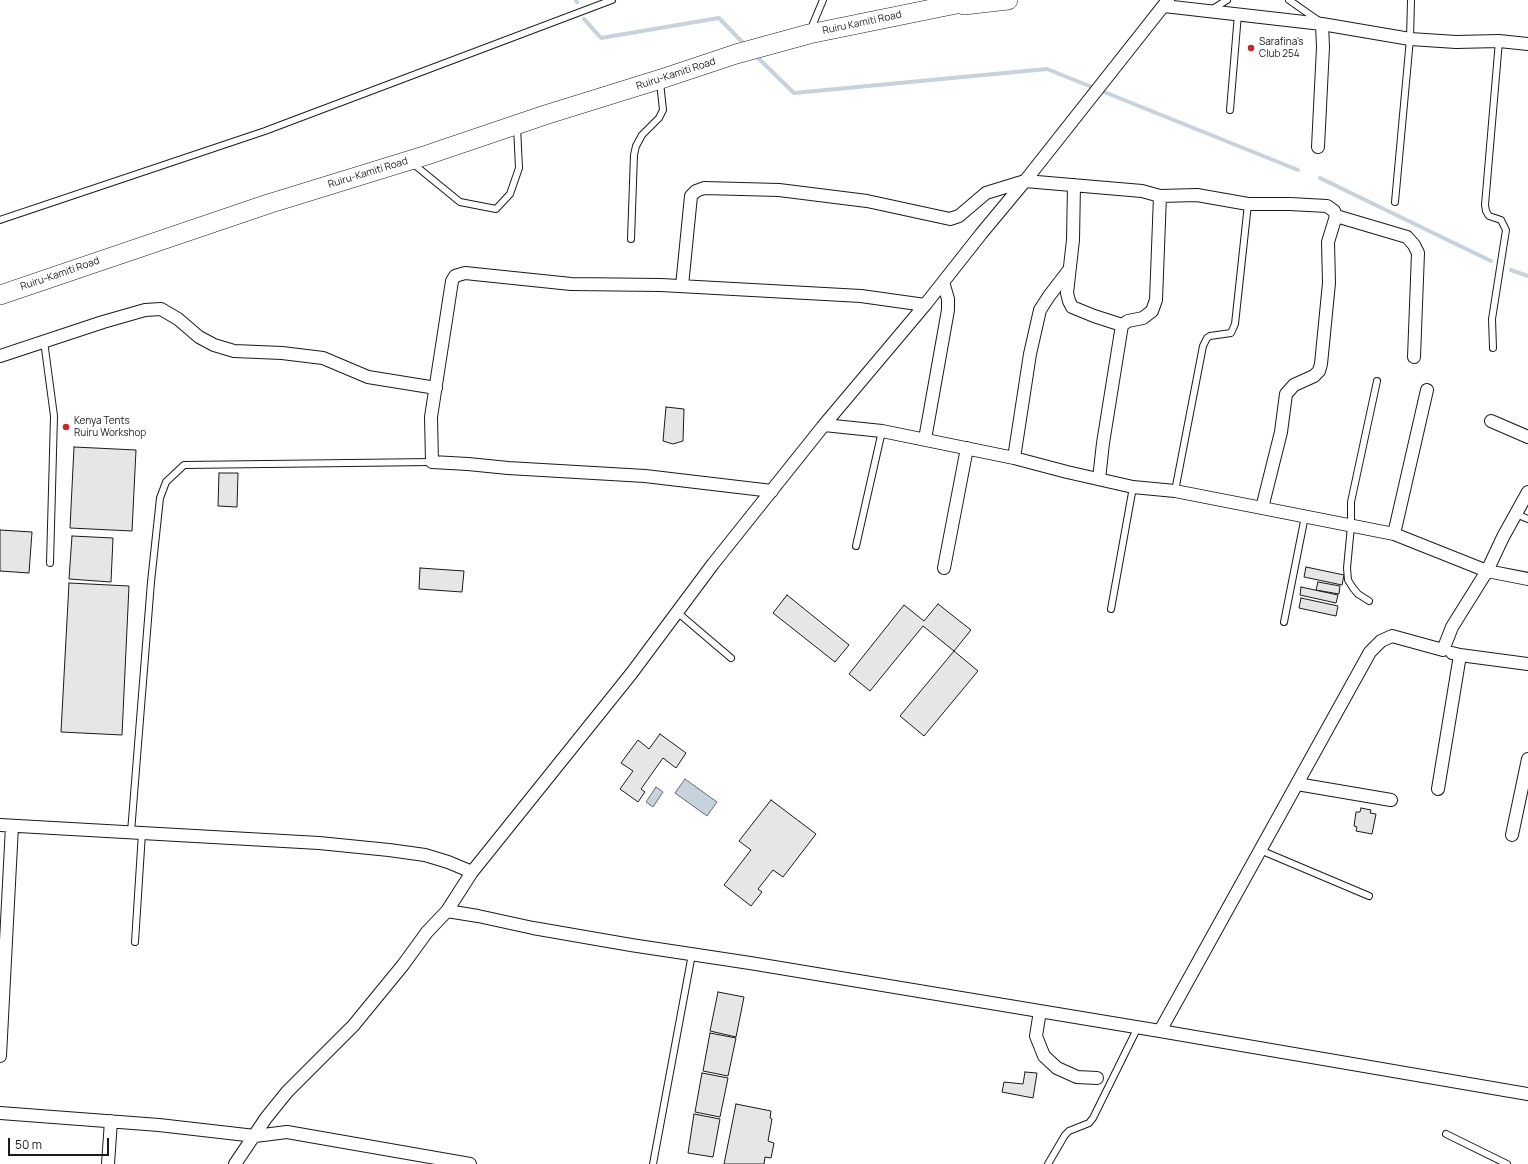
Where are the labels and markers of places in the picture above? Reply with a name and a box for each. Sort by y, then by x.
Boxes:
place label: Sarafina's Club 254 [1259,36,1304,60]
marker: Sarafina's Club 254 [1246,43,1256,53]
place label: Kenya Tents Ruiru Workshop [74,415,146,438]
marker: Kenya Tents Ruiru Workshop [61,422,71,432]

